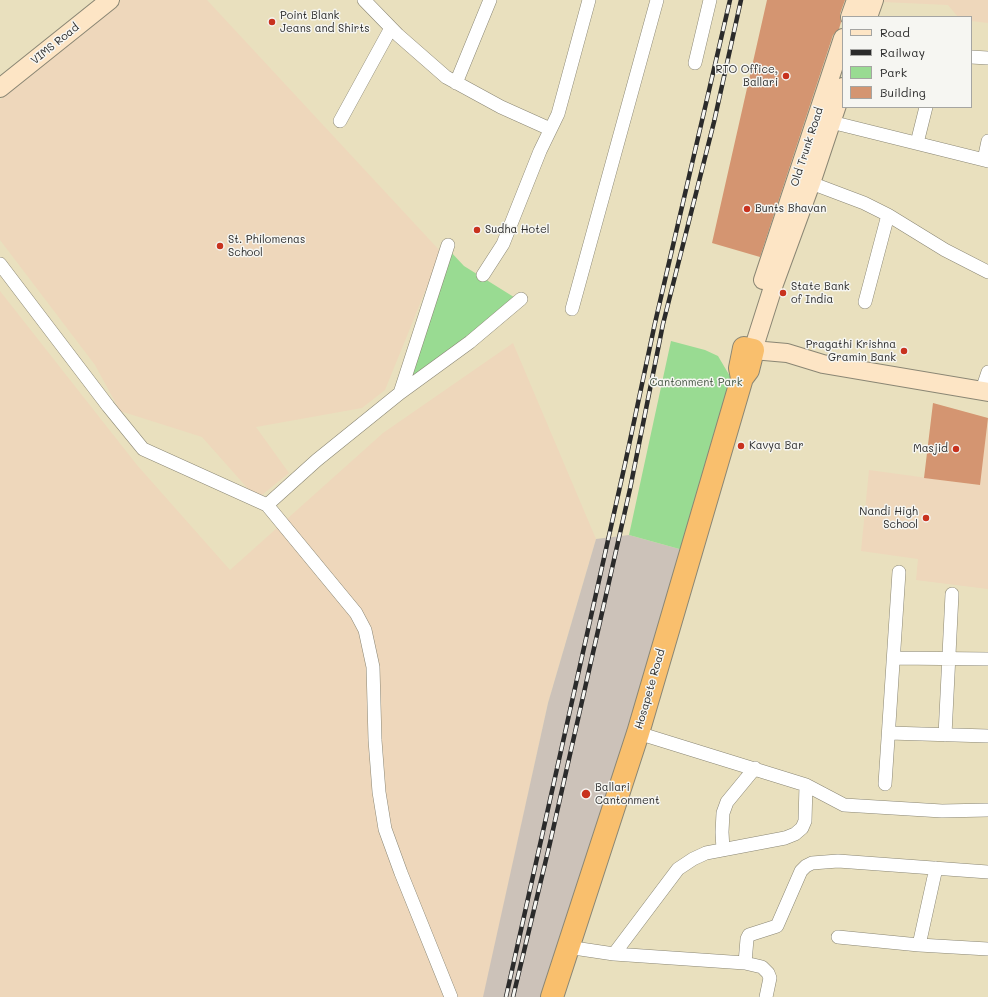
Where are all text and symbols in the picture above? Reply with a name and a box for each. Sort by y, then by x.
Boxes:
place label: Point Blank Jeans and Shirts [280,9,370,35]
legend [842,16,972,108]
marker: Point Blank Jeans and Shirts [267,17,277,27]
street label: VIMS Road [28,21,82,67]
text: Road [880,24,910,40]
text: Railway [880,44,925,60]
place label: RTO Office, Ballari [715,63,778,89]
text: Park [880,64,907,80]
marker: RTO Office, Ballari [781,71,791,81]
text: Building [880,84,926,100]
street label: Old Trunk Road [788,106,826,188]
place label: Bunts Bhavan [755,202,826,216]
marker: Bunts Bhavan [742,204,752,214]
place label: Sudha Hotel [485,223,550,237]
marker: Sudha Hotel [472,225,482,235]
place label: St. Philomenas School [228,233,305,259]
marker: St. Philomenas School [215,241,225,251]
place label: State Bank of India [791,280,850,306]
marker: State Bank of India [778,288,788,298]
place label: Pragathi Krishna Gramin Bank [806,338,896,364]
marker: Pragathi Krishna Gramin Bank [899,346,909,356]
park label: Cantonment Park [649,376,743,390]
place label: Kavya Bar [749,439,804,453]
marker: Kavya Bar [736,441,746,451]
place label: Masjid [913,442,948,456]
marker: Masjid [951,444,961,454]
place label: Nandi High School [859,505,918,531]
marker: Nandi High School [921,513,931,523]
street label: Hosapete Road [632,647,668,731]
place label: Ballari Cantonment [595,781,660,807]
marker: Ballari Cantonment [580,788,592,800]

